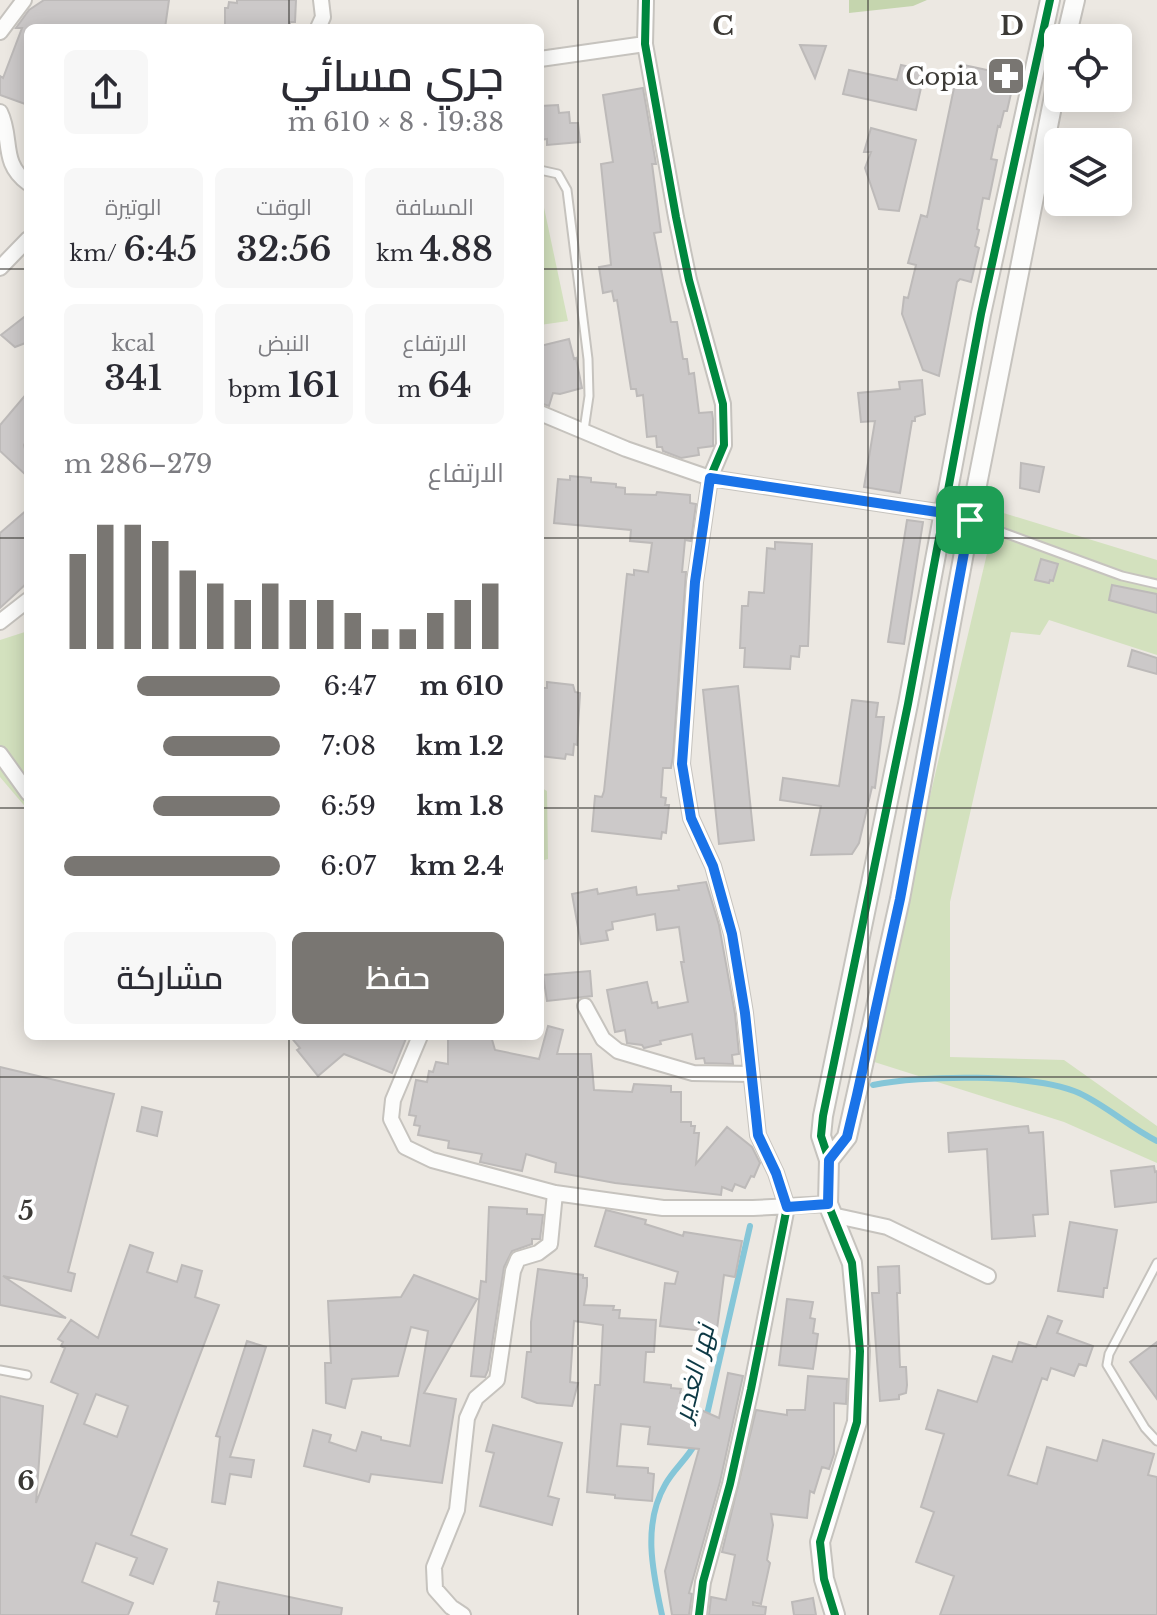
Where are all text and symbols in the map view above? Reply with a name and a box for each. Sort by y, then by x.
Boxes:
text: C [712,10,734,42]
text: D [1000,10,1024,42]
map controls [1044,24,1132,216]
button: locate [1044,24,1132,112]
text: جري مسائي [281,48,504,103]
button: share [64,50,148,134]
pharmacy icon: Copia [985,55,1027,97]
place label: Copia [905,62,979,91]
text: 19:38 · 8 × 610 m [288,106,504,138]
button: layers [1044,128,1132,216]
text: الوتيرة [105,194,162,221]
text: الوقت [256,194,312,221]
text: المسافة [396,194,474,221]
text: 6:45 [123,228,197,270]
text: 32:56 [236,228,332,270]
text: 4.88 [420,228,493,270]
text: /km [70,240,123,267]
text: km [376,240,420,267]
text: kcal [111,330,155,357]
text: النبض [258,330,310,357]
text: الارتفاع [402,330,467,357]
text: 341 [104,357,162,399]
text: 161 [287,364,340,406]
text: 64 [427,364,472,406]
text: bpm [228,376,287,403]
text: m [398,376,427,403]
text: 279–286 m [64,448,213,480]
text: الارتفاع [428,457,504,489]
pin [936,486,1004,554]
icon: arrive [948,498,992,542]
text: 6:47 [324,670,376,702]
text: 610 m [420,670,504,702]
text: 7:08 [321,730,376,762]
text: 1.2 km [416,730,504,762]
text: 6:59 [320,790,376,822]
text: 1.8 km [416,790,504,822]
text: 6:07 [320,850,376,882]
text: 2.4 km [410,850,504,882]
button: مشاركة [64,932,276,1024]
button: حفظ [292,932,504,1024]
text: 5 [18,1195,34,1227]
water label: نهر الغدير [666,1318,722,1428]
text: 6 [17,1465,35,1497]

